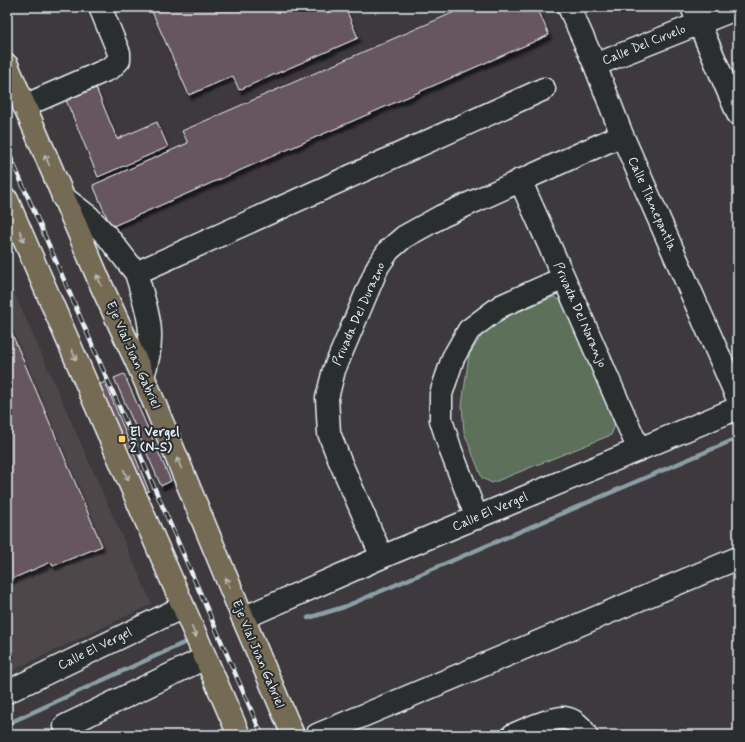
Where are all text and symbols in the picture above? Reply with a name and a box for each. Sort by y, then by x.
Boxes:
street label: Calle Del Ciruelo [600,20,689,69]
street label: Calle Tlanepantla [624,154,681,254]
one-way arrow [43,155,51,167]
one-way arrow [19,230,27,242]
street label: Privada Del Durazno [329,259,390,368]
street label: Privada Del Naranjo [549,260,611,371]
one-way arrow [95,274,102,286]
street label: Eje Vial Juan Gabriel [102,299,164,412]
one-way arrow [70,349,78,361]
place label: El Vergel 2 (N-S) [130,424,180,456]
marker: El Vergel 2 (N-S) [117,434,127,444]
one-way arrow [175,457,182,469]
one-way arrow [122,468,130,480]
street label: Calle El Vergel [450,488,530,536]
one-way arrow [224,578,232,590]
street label: Eje Vial Juan Gabriel [228,597,289,711]
street label: Calle El Vergel [55,624,135,674]
one-way arrow [191,626,198,638]

